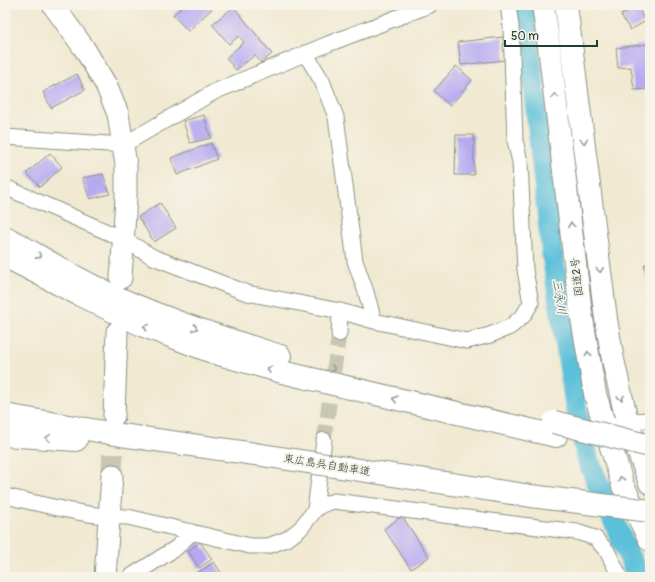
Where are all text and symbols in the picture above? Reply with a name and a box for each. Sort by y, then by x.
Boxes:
scale bar [505,22,597,48]
text: 50 m [511,29,539,44]
one-way arrow [551,93,560,99]
one-way arrow [579,138,588,144]
one-way arrow [566,222,575,228]
one-way arrow [35,251,42,259]
street label: 国道2号 [568,257,586,297]
one-way arrow [595,267,604,273]
water label: 三永川 [549,278,569,316]
one-way arrow [142,324,150,332]
one-way arrow [192,324,199,332]
one-way arrow [584,351,593,357]
one-way arrow [266,365,273,374]
one-way arrow [330,365,336,373]
one-way arrow [392,395,399,403]
one-way arrow [617,395,625,401]
one-way arrow [45,434,51,443]
street label: 東広島呉自動車道 [283,452,371,478]
one-way arrow [617,476,626,483]

